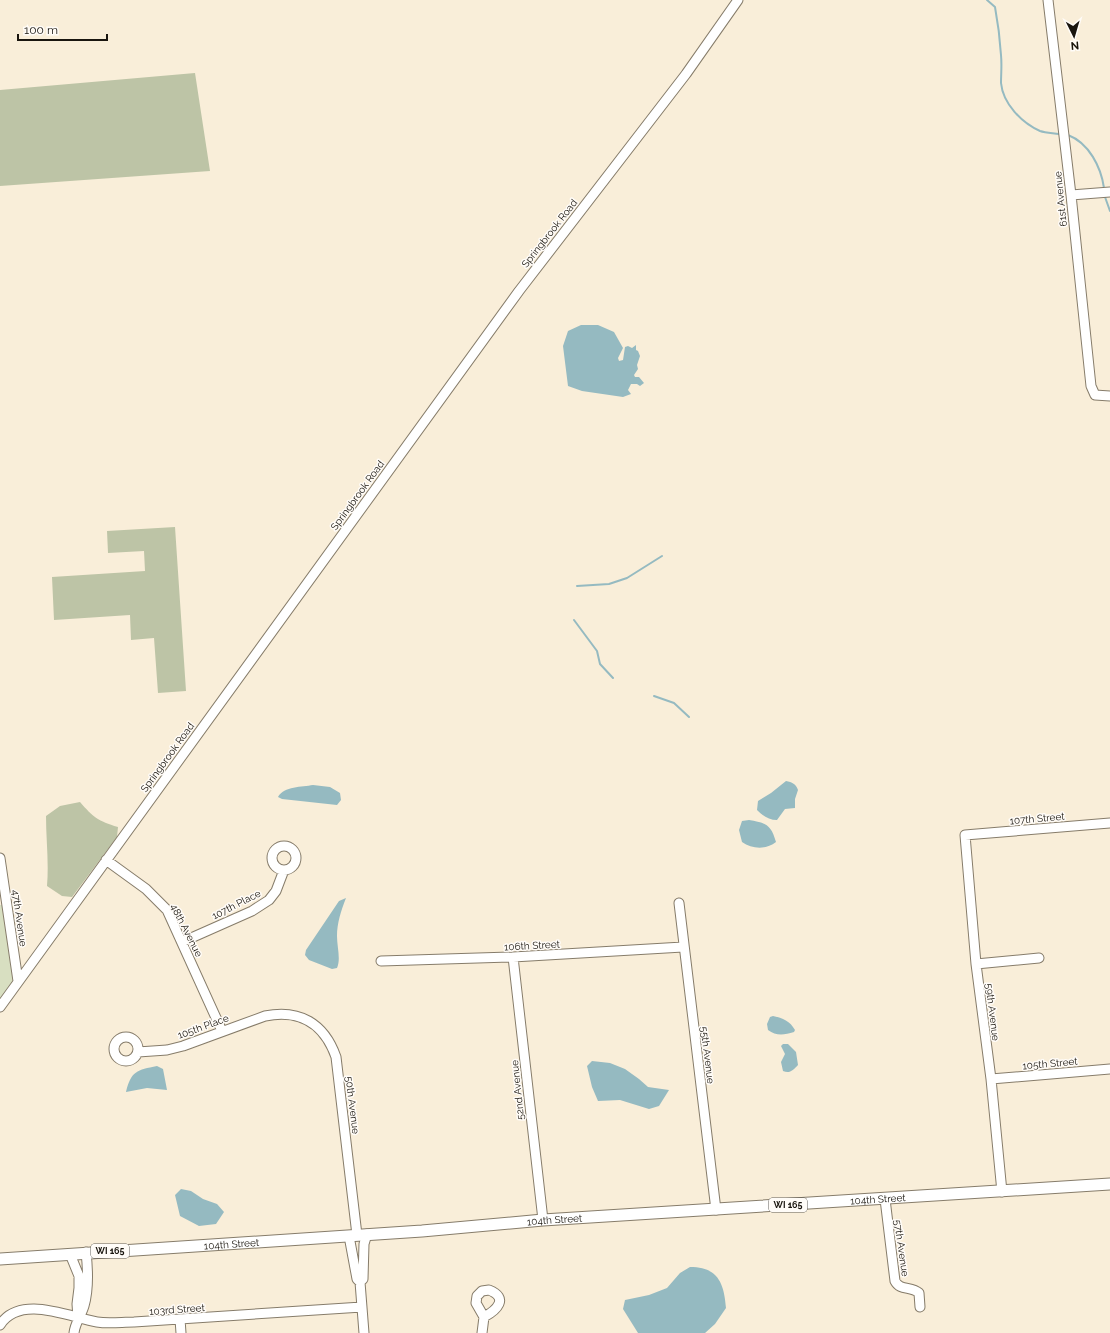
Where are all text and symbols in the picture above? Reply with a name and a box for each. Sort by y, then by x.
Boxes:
scale bar [18,16,107,42]
north arrow [1054,16,1094,56]
text: 100 m [24,23,58,37]
text: N [1070,39,1080,52]
street label: 61st Avenue [1052,170,1069,227]
street label: Springbrook Road [519,197,579,269]
street label: Springbrook Road [329,458,386,532]
street label: Springbrook Road [139,720,196,794]
street label: 107th Street [1009,811,1066,826]
street label: 107th Place [210,887,262,921]
street label: 47th Avenue [10,889,29,947]
street label: 48th Avenue [169,902,205,959]
street label: 106th Street [504,939,561,952]
street label: 59th Avenue [984,983,1002,1042]
street label: 105th Place [176,1012,230,1041]
street label: 55th Avenue [699,1026,716,1084]
street label: 105th Street [1022,1056,1079,1071]
street label: 52nd Avenue [509,1059,526,1120]
street label: 50th Avenue [344,1076,362,1135]
street label: 104th Street [850,1192,907,1206]
road number: WI 165 [769,1198,807,1212]
street label: 104th Street [526,1212,583,1227]
street label: 57th Avenue [892,1219,911,1277]
street label: 104th Street [204,1237,260,1251]
road number: WI 165 [91,1244,129,1258]
street label: 103rd Street [149,1302,206,1317]

